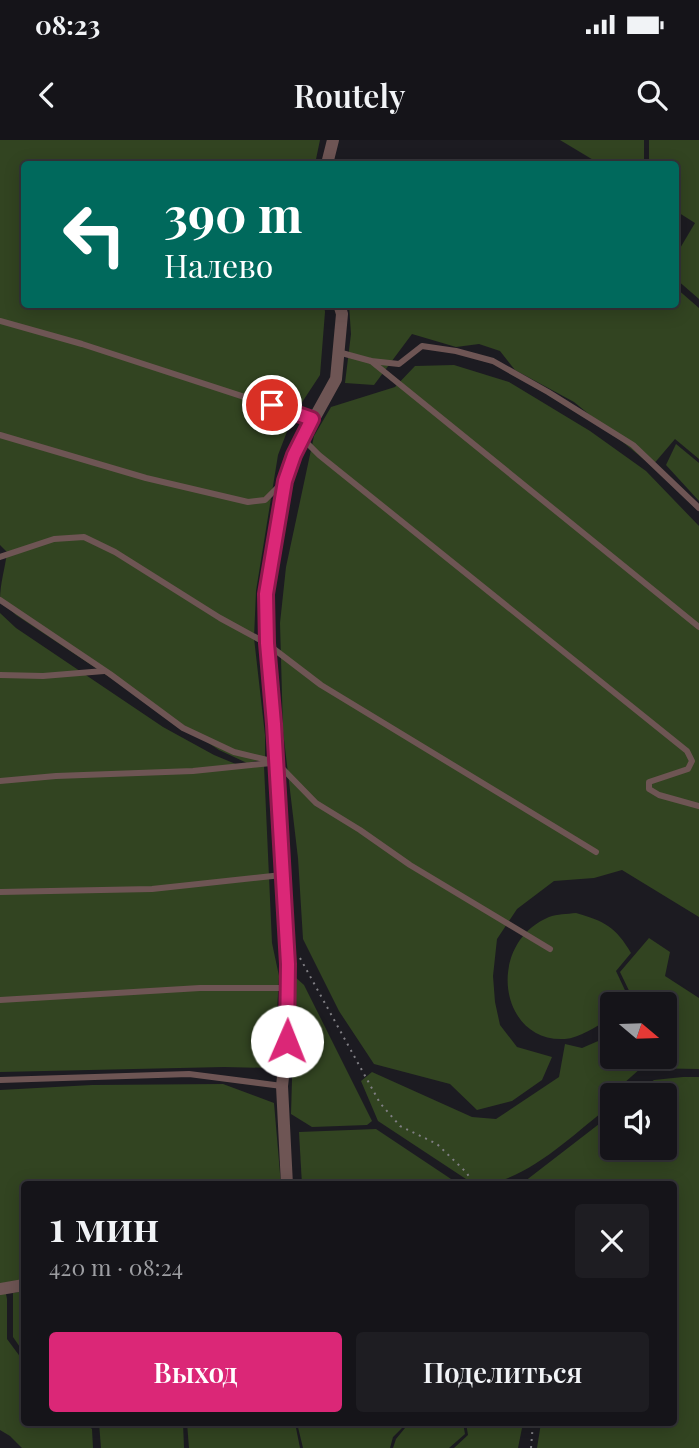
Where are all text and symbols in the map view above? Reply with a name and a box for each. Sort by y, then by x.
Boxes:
text: 08:23 [35,7,100,42]
text: Routely [293,73,406,116]
icon: back [28,76,66,114]
icon: search [633,76,671,114]
text: 390 m [164,180,302,245]
icon: left [49,189,140,280]
text: Налево [164,243,273,286]
pin [242,375,302,435]
icon: arrive [253,386,291,424]
north arrow [600,992,677,1069]
map controls [600,992,677,1160]
position arrow [250,1004,324,1078]
button: sound [600,1083,677,1160]
text: 1 мин [49,1197,159,1253]
button: close [575,1204,649,1278]
text: 420 m · 08:24 [49,1251,183,1282]
button: Выход [49,1332,342,1412]
button: Поделиться [356,1332,649,1412]

